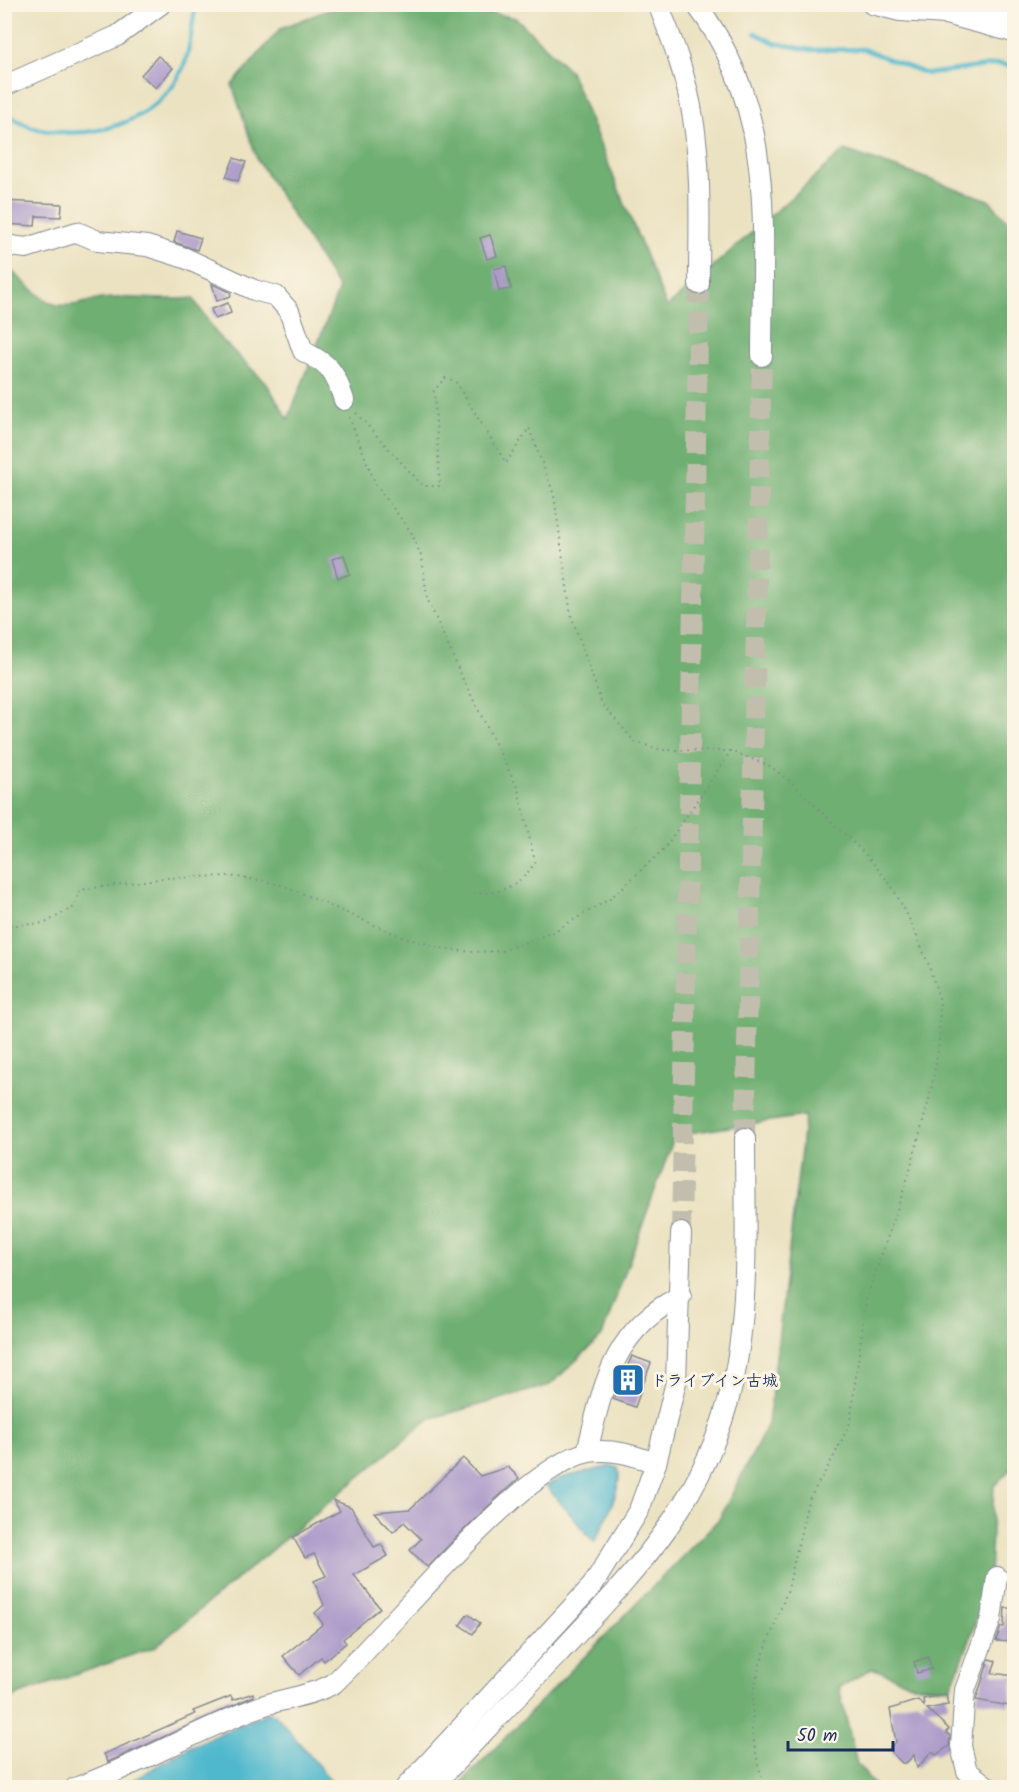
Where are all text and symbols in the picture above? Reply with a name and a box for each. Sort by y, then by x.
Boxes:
building icon: ドライブイン古城 [610,1362,646,1398]
place label: ドライブイン古城 [651,1369,778,1394]
scale bar [788,1714,893,1752]
text: 50 m [797,1722,837,1751]

